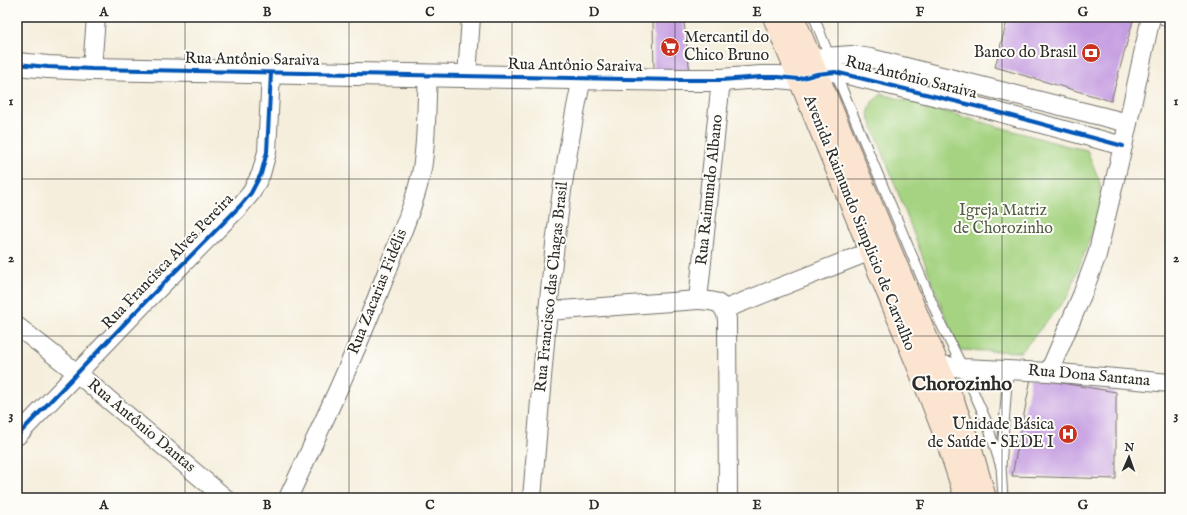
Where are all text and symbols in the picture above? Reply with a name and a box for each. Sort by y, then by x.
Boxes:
text: A [99,4,110,21]
text: B [263,4,272,21]
text: C [425,4,435,21]
text: D [589,4,600,21]
text: E [752,4,762,21]
text: F [916,4,925,21]
text: G [1078,4,1089,21]
place label: Mercantil do Chico Bruno [684,28,770,66]
supermarket icon: Mercantil do Chico Bruno [659,36,681,58]
bank icon: Banco do Brasil [1080,42,1102,64]
place label: Banco do Brasil [974,43,1078,63]
street label: Rua Antônio Saraiva [184,49,320,71]
street label: Rua Antônio Saraiva [843,52,979,104]
street label: Rua Antônio Saraiva [507,55,643,77]
street label: Avenida Raimundo Simplicio de Carvalho [798,91,920,354]
text: 1 [9,93,14,110]
text: 1 [1174,93,1179,110]
street label: Rua Raimundo Albano [692,113,728,266]
street label: Rua Francisco das Chagas Brasil [531,180,573,393]
street label: Rua Francisca Alves Pereira [98,190,238,334]
park label: Igreja Matriz de Chorozinho [953,201,1053,239]
street label: Rua Zacarias Fidélis [344,226,412,358]
text: 2 [8,250,14,267]
text: 2 [1173,250,1179,267]
street label: Rua Dona Santana [1027,361,1151,391]
district label: Chorozinho [912,372,1012,397]
street label: Rua Antônio Dantas [83,375,200,477]
text: 3 [9,407,14,424]
text: 3 [1174,407,1179,424]
place label: Unidade Básica de Saúde - SEDE I [928,415,1054,453]
hospital icon: Unidade Básica de Saúde - SEDE I [1057,423,1079,445]
north arrow [1109,437,1149,477]
text: N [1123,441,1135,455]
text: A [99,497,110,514]
text: B [263,497,272,514]
text: C [425,497,435,514]
text: D [589,497,600,514]
text: E [752,497,762,514]
text: F [916,497,925,514]
text: G [1078,497,1089,514]

